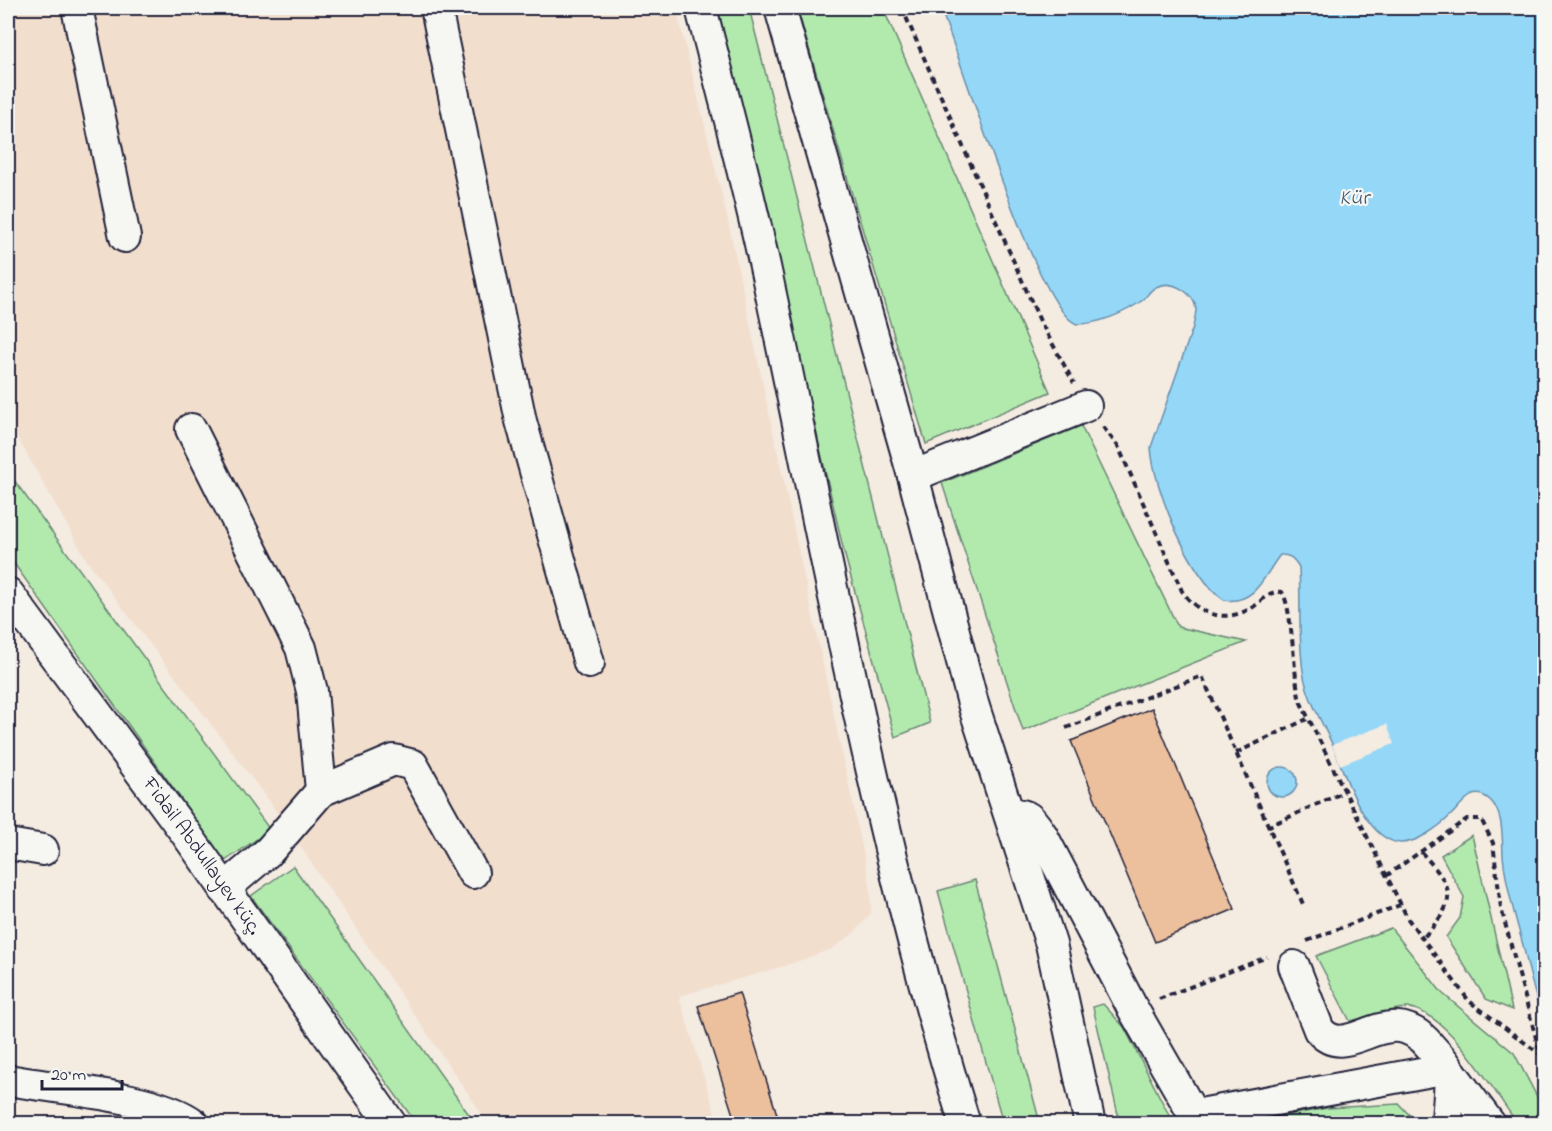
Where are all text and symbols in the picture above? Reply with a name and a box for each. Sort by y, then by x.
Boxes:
water label: Kür [1339,183,1372,215]
street label: Fidail Abdullayev küç. [134,770,269,942]
scale bar [42,1053,122,1091]
text: 20 m [51,1063,86,1089]

